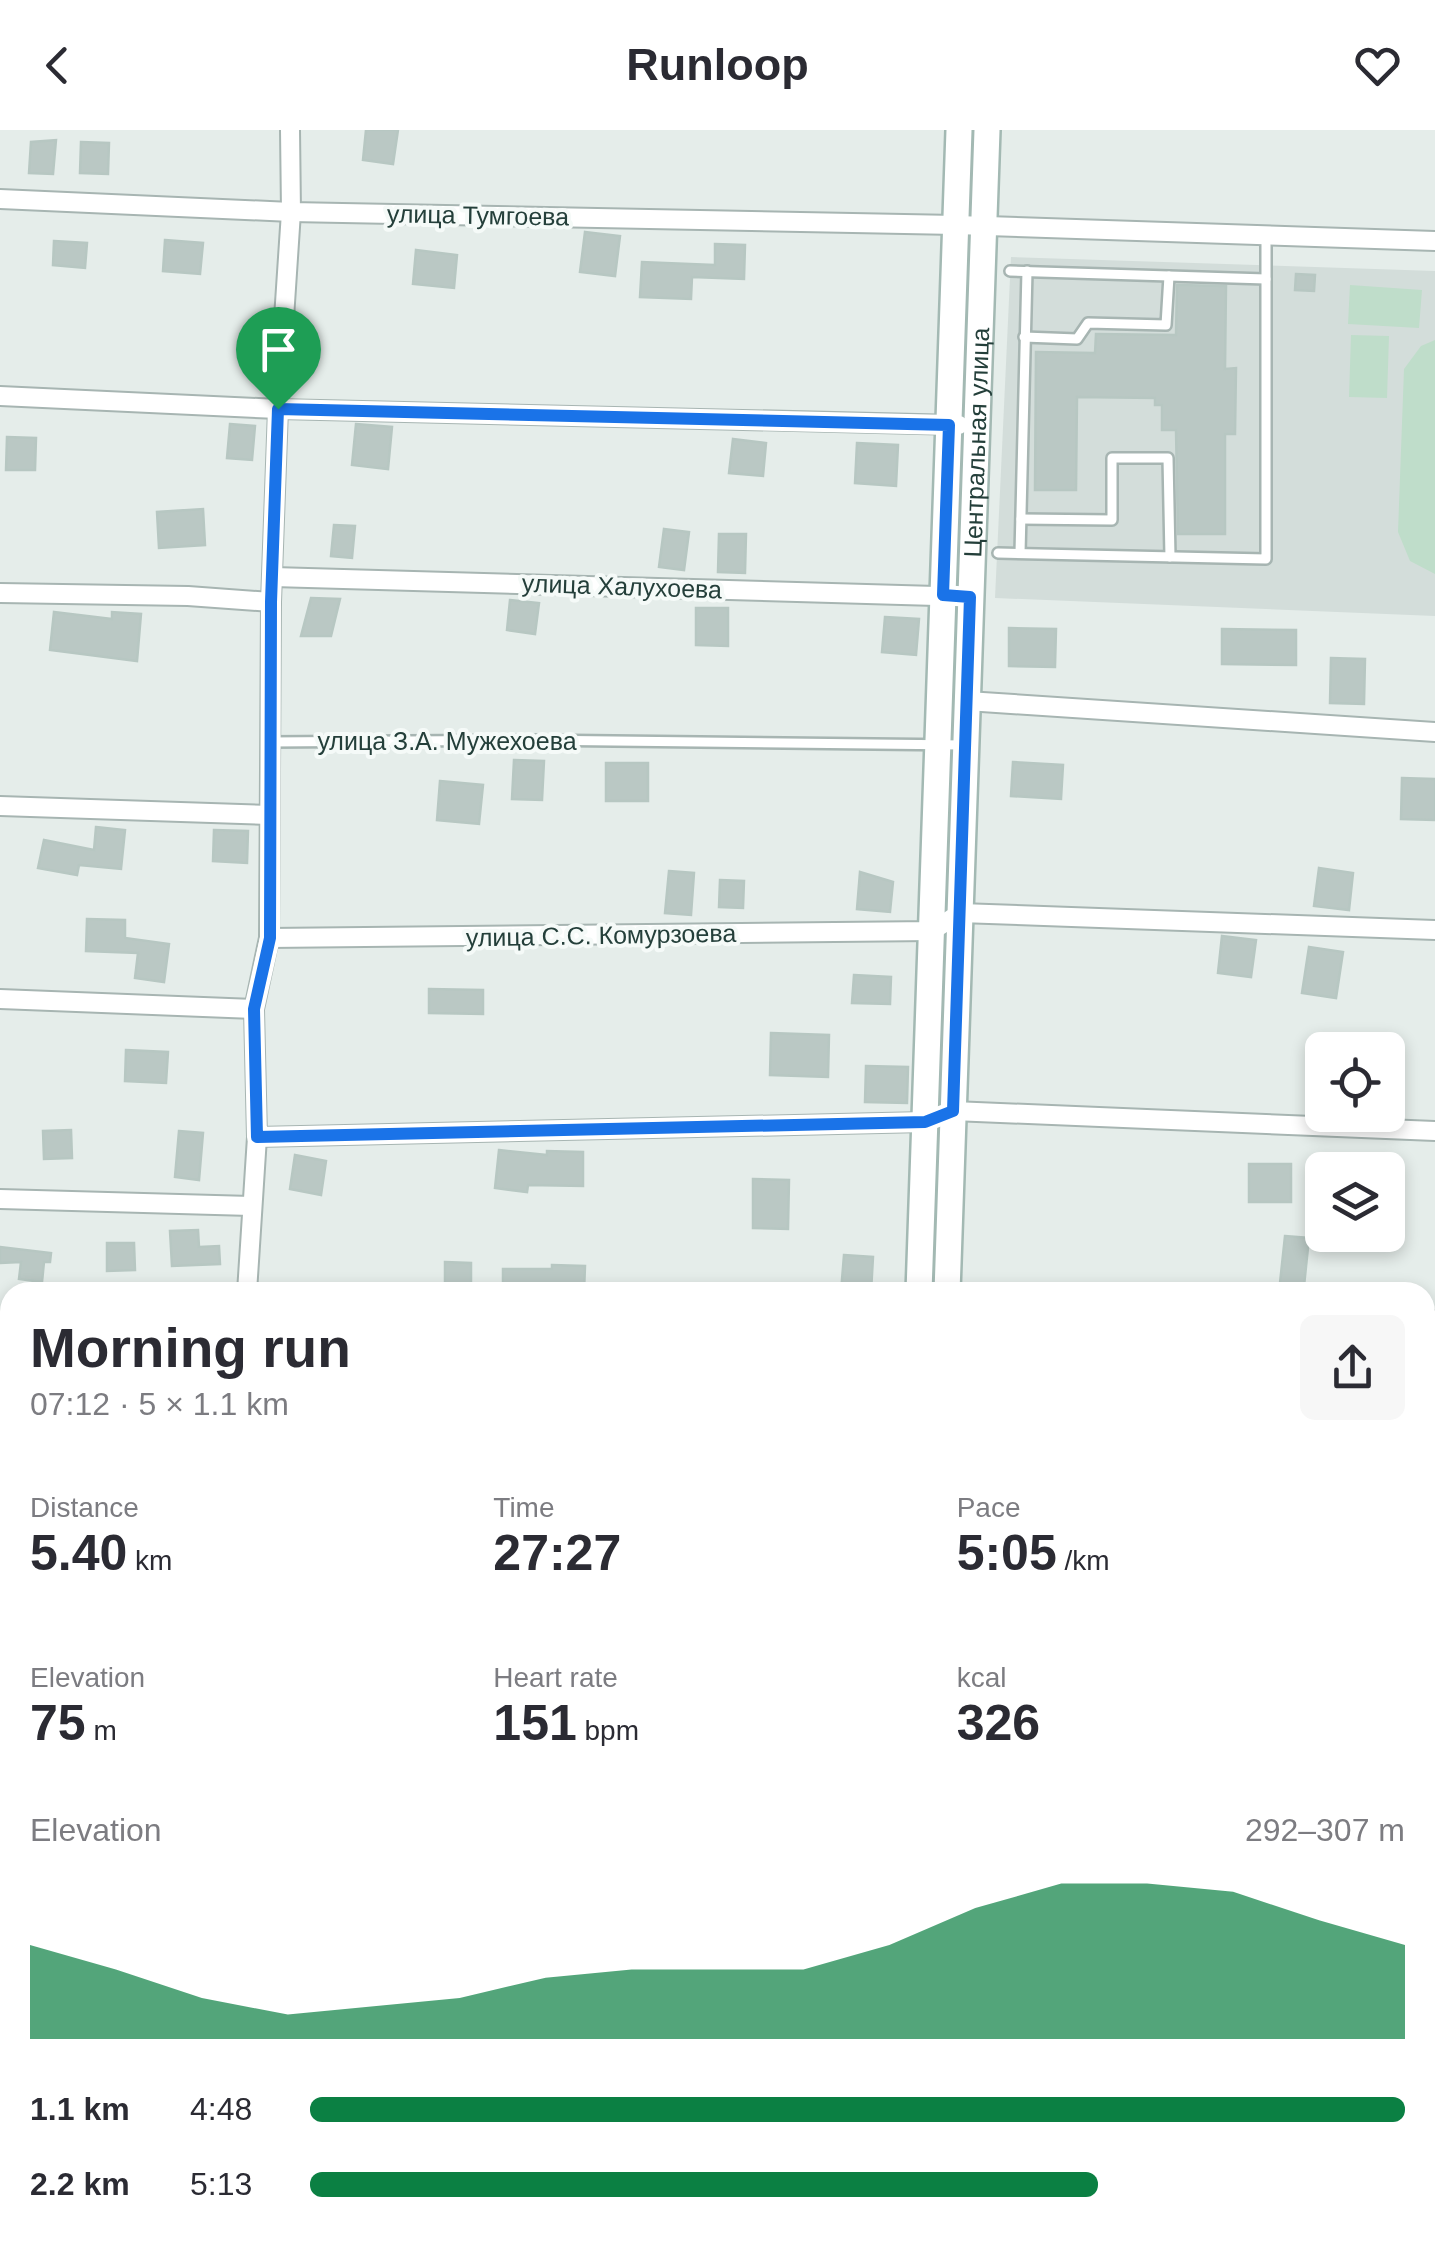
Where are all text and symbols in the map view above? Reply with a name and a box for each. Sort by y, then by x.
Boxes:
icon: back [30,38,85,93]
icon: heart [1350,38,1405,93]
text: Runloop [626,39,809,90]
street label: улица Тумгоева [387,199,569,231]
pin [236,307,321,410]
icon: arrive [251,322,306,377]
street label: Центральная улица [958,327,994,558]
street label: улица Халухоева [521,569,723,603]
street label: улица З.А. Мужехоева [317,727,577,755]
street label: улица С.С. Комурзоева [466,919,736,951]
map controls [1305,1032,1405,1252]
button: locate [1305,1032,1405,1132]
button: layers [1305,1152,1405,1252]
button: share [1300,1315,1405,1420]
text: Morning run [30,1317,351,1379]
text: 07:12 · 5 × 1.1 km [30,1386,289,1422]
text: Distance [30,1492,139,1523]
text: Time [493,1492,555,1523]
text: Pace [957,1492,1020,1523]
text: 5.40 [30,1525,127,1581]
text: 27:27 [493,1525,621,1581]
text: 5:05 [957,1525,1057,1581]
text: km [127,1545,172,1576]
text: /km [1057,1545,1110,1576]
text: Elevation [30,1662,145,1693]
text: Heart rate [493,1662,618,1693]
text: kcal [957,1662,1006,1693]
text: 75 [30,1695,86,1751]
text: 151 [493,1695,577,1751]
text: 326 [957,1695,1040,1751]
text: m [86,1715,117,1746]
text: bpm [577,1715,639,1746]
text: Elevation [30,1812,162,1848]
text: 292–307 m [1245,1812,1405,1848]
text: 1.1 km [30,2091,130,2127]
text: 4:48 [190,2091,252,2127]
text: 2.2 km [30,2166,130,2202]
text: 5:13 [190,2166,252,2202]

